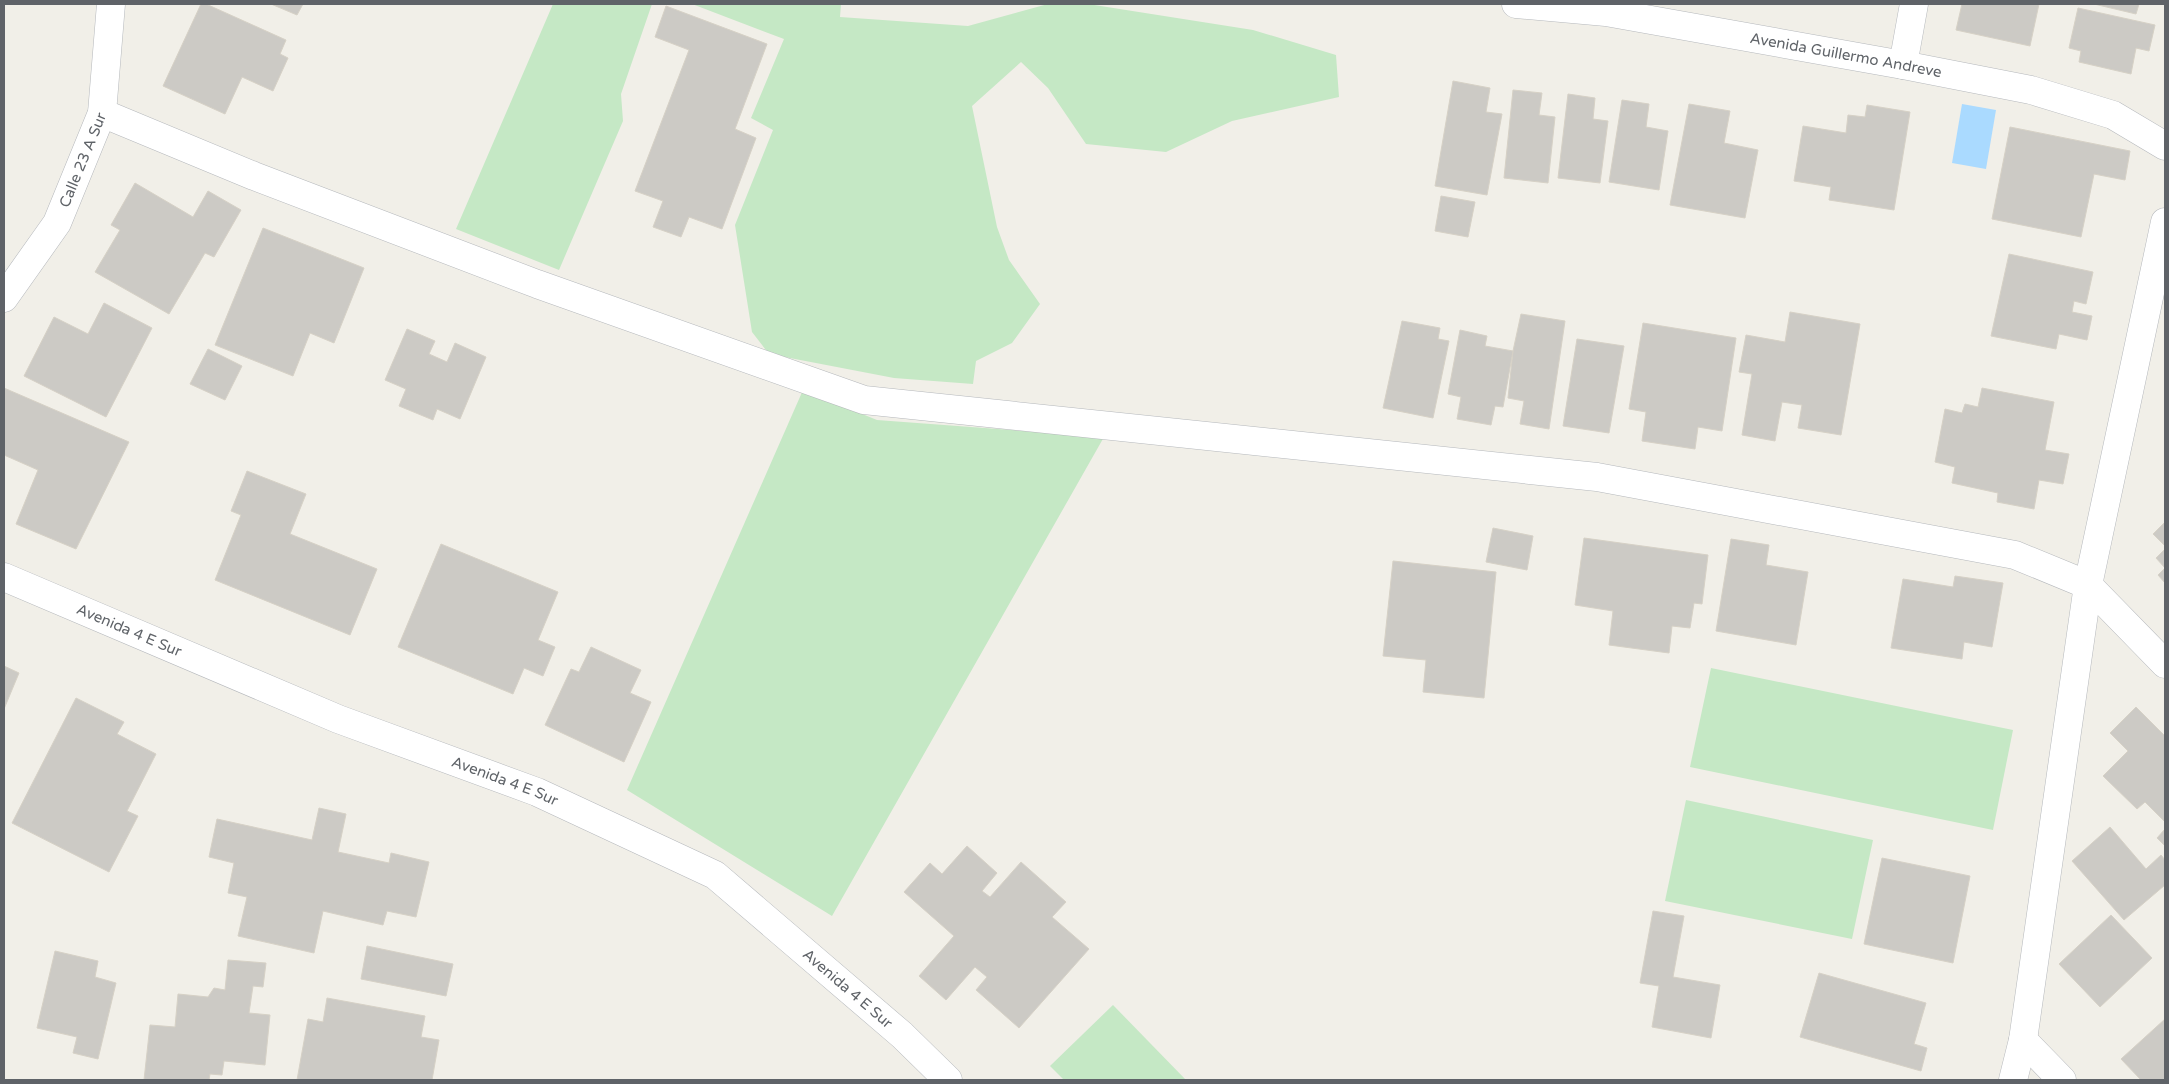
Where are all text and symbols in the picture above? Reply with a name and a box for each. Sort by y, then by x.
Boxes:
street label: Avenida Guillermo Andreve [1749,29,1943,81]
street label: Calle 23 A Sur [55,110,110,210]
street label: Avenida 4 E Sur [74,600,185,661]
street label: Avenida 4 E Sur [449,752,561,810]
street label: Avenida 4 E Sur [799,945,897,1032]

